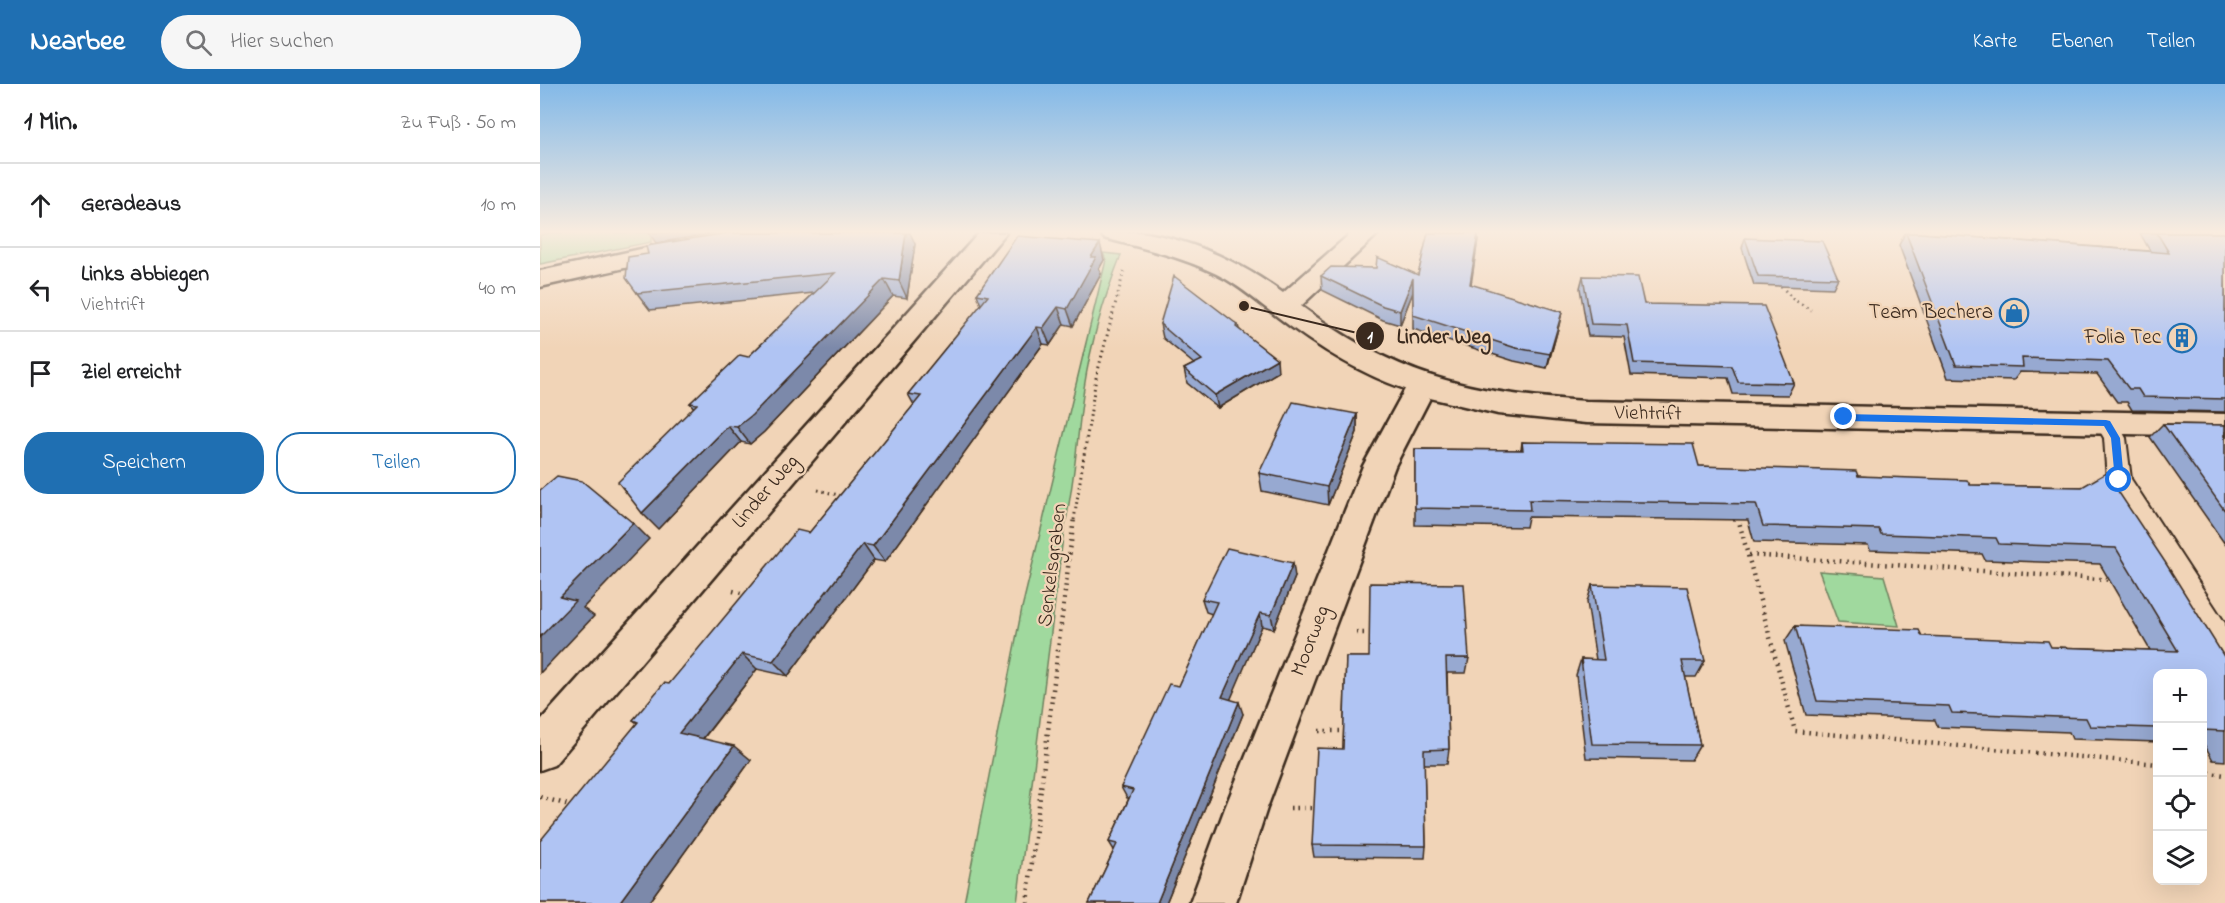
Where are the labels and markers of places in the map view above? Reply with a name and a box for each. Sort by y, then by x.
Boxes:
shop icon: Team Bechera [1998,297,2030,329]
place label: Team Bechera [1869,298,1993,328]
callout: Linder Weg [1355,316,1504,356]
building icon: Folia Tec [2166,322,2198,354]
place label: Folia Tec [2083,323,2162,353]

